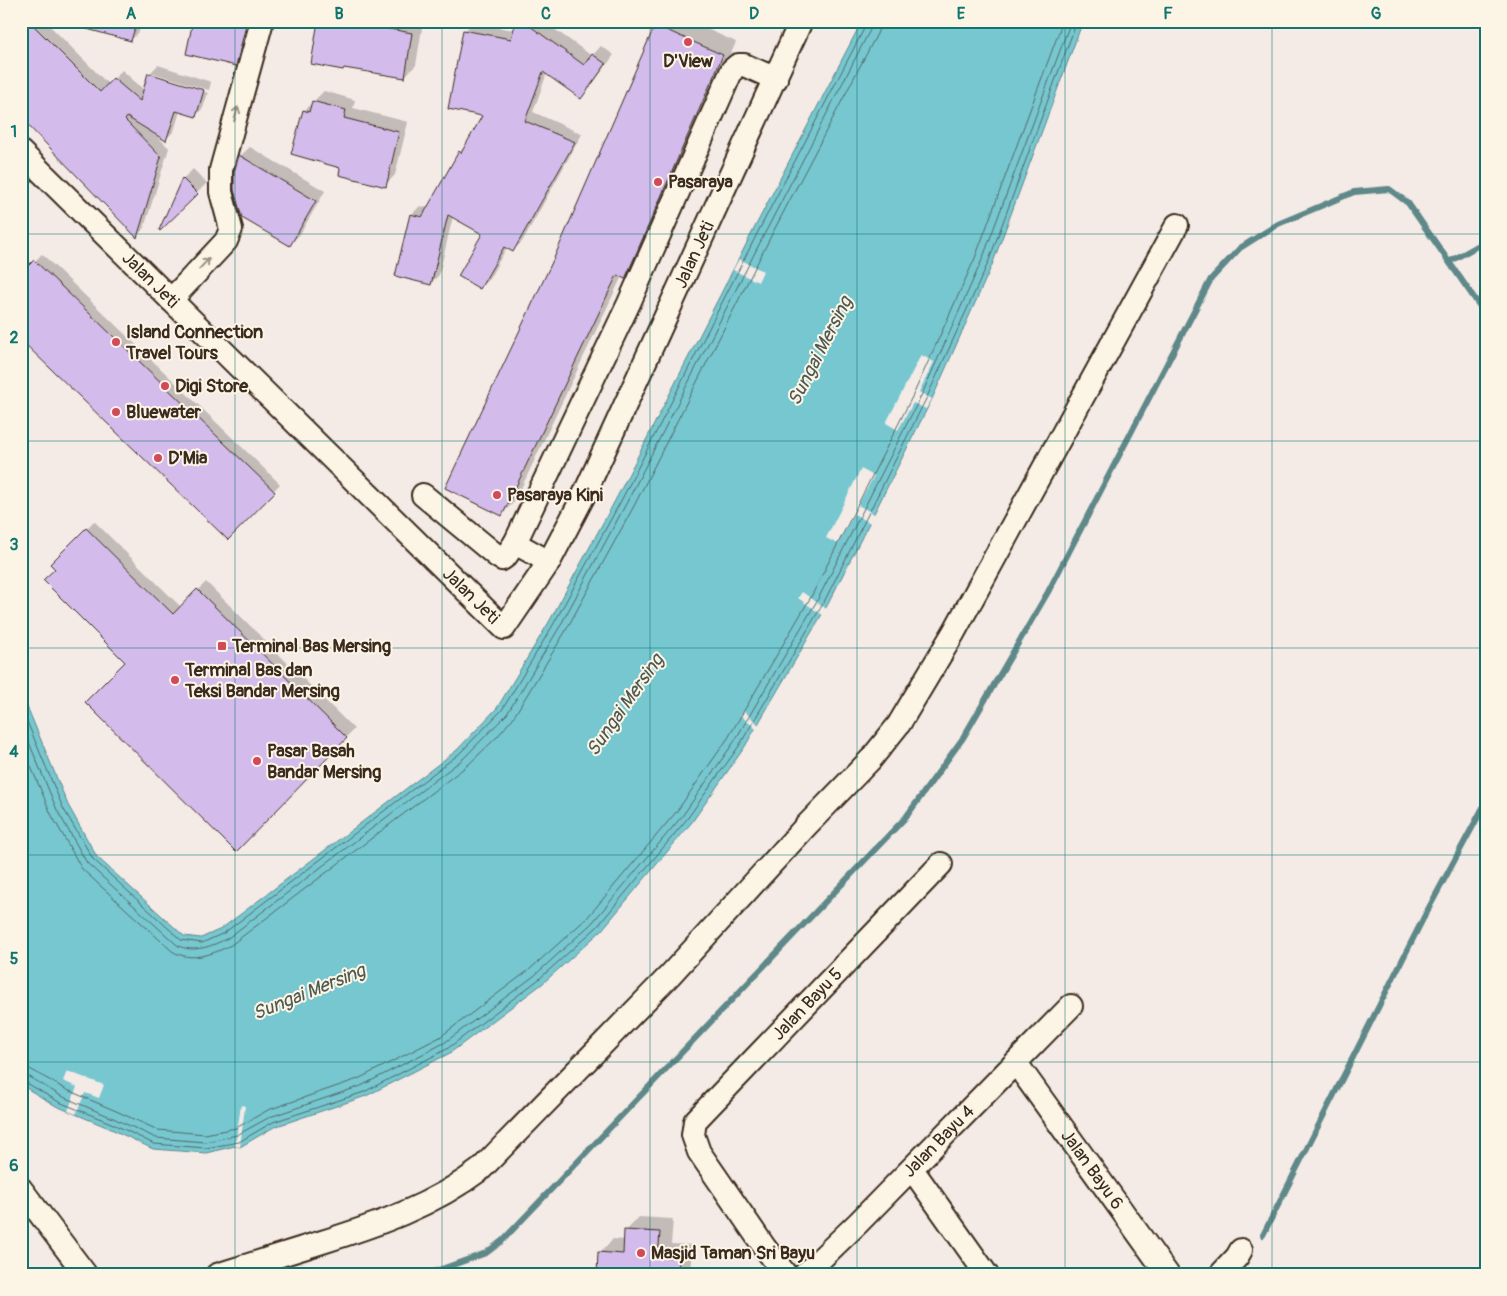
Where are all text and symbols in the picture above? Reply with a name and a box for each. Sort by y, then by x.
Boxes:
text: A [126,4,137,24]
text: B [334,4,344,24]
text: C [541,4,551,24]
text: D [749,4,759,24]
text: E [957,4,966,24]
text: F [1163,4,1173,24]
text: G [1371,4,1382,24]
marker: D'View [682,36,694,48]
place label: D'View [663,50,714,73]
one-way arrow [232,107,242,123]
text: 1 [11,122,17,142]
place label: Pasaraya [668,171,733,194]
marker: Pasaraya [652,176,664,188]
street label: Jalan Jeti [669,217,719,292]
street label: Jalan Jeti [117,247,184,313]
one-way arrow [198,258,210,270]
water label: Sungai Mersing [782,291,858,410]
place label: Island Connection Travel Tours [125,321,263,365]
text: 2 [10,328,19,348]
marker: Island Connection Travel Tours [110,336,122,348]
place label: Digi Store [175,375,249,398]
marker: Digi Store [159,380,171,392]
place label: Bluewater [126,401,202,424]
marker: Bluewater [110,406,122,418]
place label: D'Mia [168,447,208,470]
marker: D'Mia [152,452,164,464]
place label: Pasaraya Kini [507,484,603,507]
marker: Pasaraya Kini [491,489,503,501]
text: 3 [10,535,19,555]
street label: Jalan Jeti [438,562,505,629]
place label: Terminal Bas Mersing [231,635,391,658]
marker: Terminal Bas Mersing [216,640,228,652]
water label: Sungai Mersing [581,648,670,761]
place label: Terminal Bas dan Teksi Bandar Mersing [184,659,340,703]
marker: Terminal Bas dan Teksi Bandar Mersing [169,674,181,686]
place label: Pasar Basah Bandar Mersing [267,740,381,784]
text: 4 [9,742,19,762]
marker: Pasar Basah Bandar Mersing [251,755,263,767]
text: 5 [10,949,19,969]
water label: Sungai Mersing [249,958,370,1025]
street label: Jalan Bayu 5 [767,963,847,1045]
street label: Jalan Bayu 4 [898,1099,980,1182]
street label: Jalan Bayu 6 [1056,1125,1129,1214]
text: 6 [9,1156,19,1176]
place label: Masjid Taman Sri Bayu [651,1242,815,1265]
marker: Masjid Taman Sri Bayu [635,1247,647,1259]

